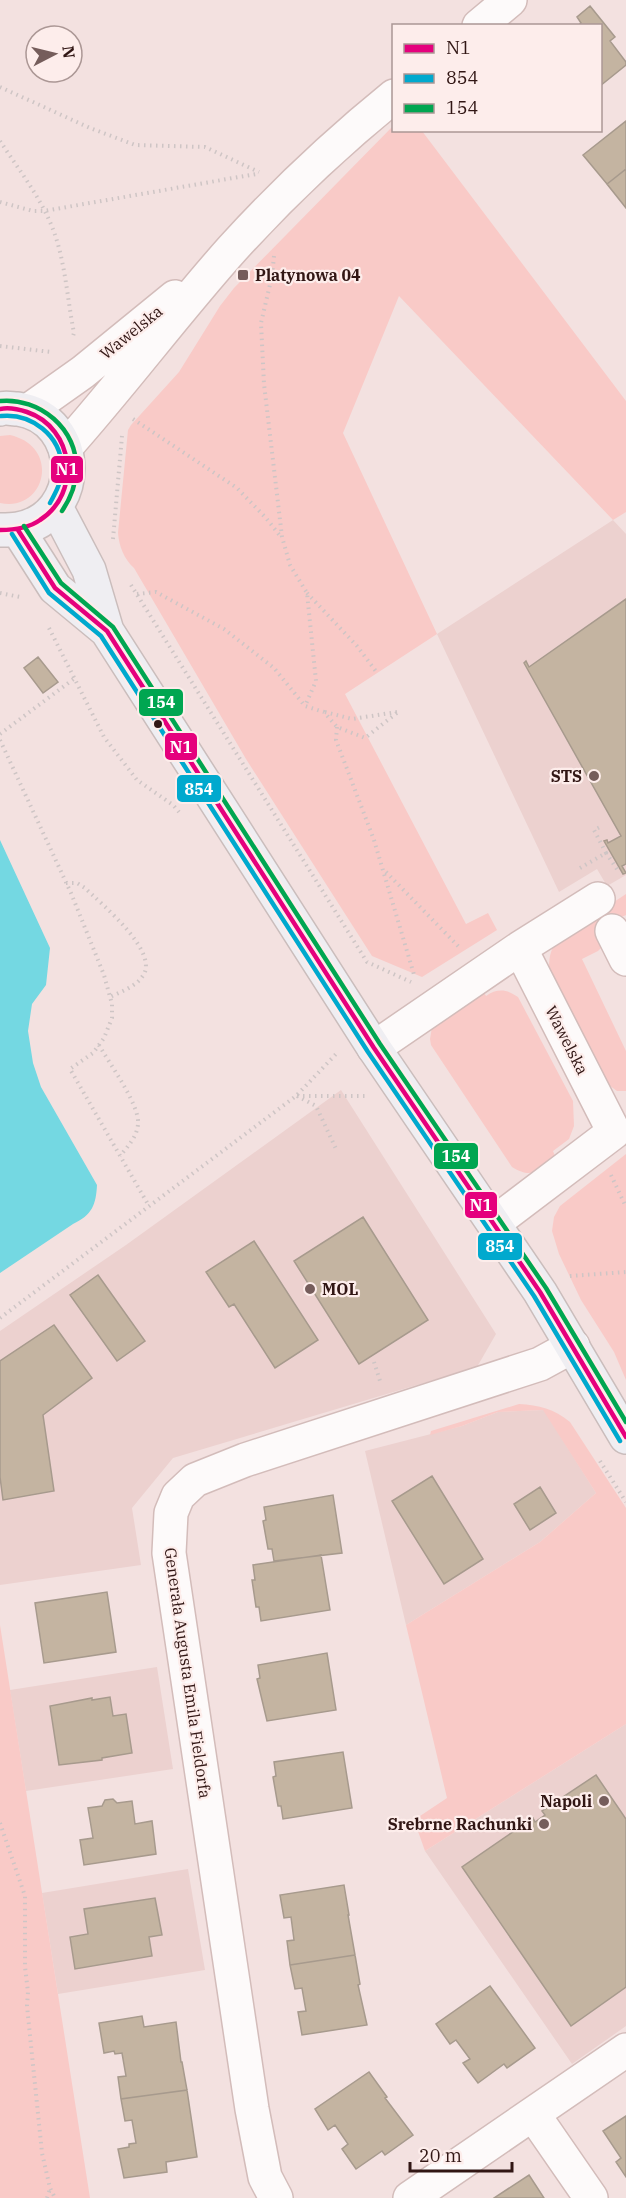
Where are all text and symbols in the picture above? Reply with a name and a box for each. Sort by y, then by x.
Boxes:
north arrow [24,24,84,84]
legend [392,24,602,132]
text: N1 [446,36,471,59]
text: N [58,45,80,60]
text: 854 [446,66,478,89]
text: 154 [446,96,478,119]
place label: Platynowa 04 [255,265,361,285]
marker: Platynowa 04 [236,268,250,282]
street label: Wawelska [96,301,167,363]
line badge: N1 [50,455,84,484]
text: N1 [56,459,78,479]
line badge: 154 [138,688,184,717]
text: 154 [147,692,176,712]
unlabelled marker [152,718,164,730]
line badge: N1 [164,732,198,761]
text: N1 [170,737,192,757]
place label: STS [551,766,582,786]
marker: STS [587,769,601,783]
line badge: 854 [176,774,222,803]
text: 854 [185,779,214,799]
street label: Wawelska [541,1002,593,1078]
line badge: 154 [433,1142,479,1170]
text: 154 [442,1146,471,1166]
line badge: N1 [464,1191,498,1219]
text: N1 [470,1195,492,1215]
line badge: 854 [477,1232,523,1261]
text: 854 [486,1236,515,1256]
place label: MOL [322,1279,358,1299]
marker: MOL [303,1282,317,1296]
street label: Generała Augusta Emila Fieldorfa [160,1546,216,1800]
place label: Napoli [540,1791,592,1811]
marker: Napoli [597,1794,611,1808]
place label: Srebrne Rachunki [388,1814,532,1834]
marker: Srebrne Rachunki [537,1817,551,1831]
scale bar [410,2135,512,2173]
text: 20 m [419,2144,462,2167]

